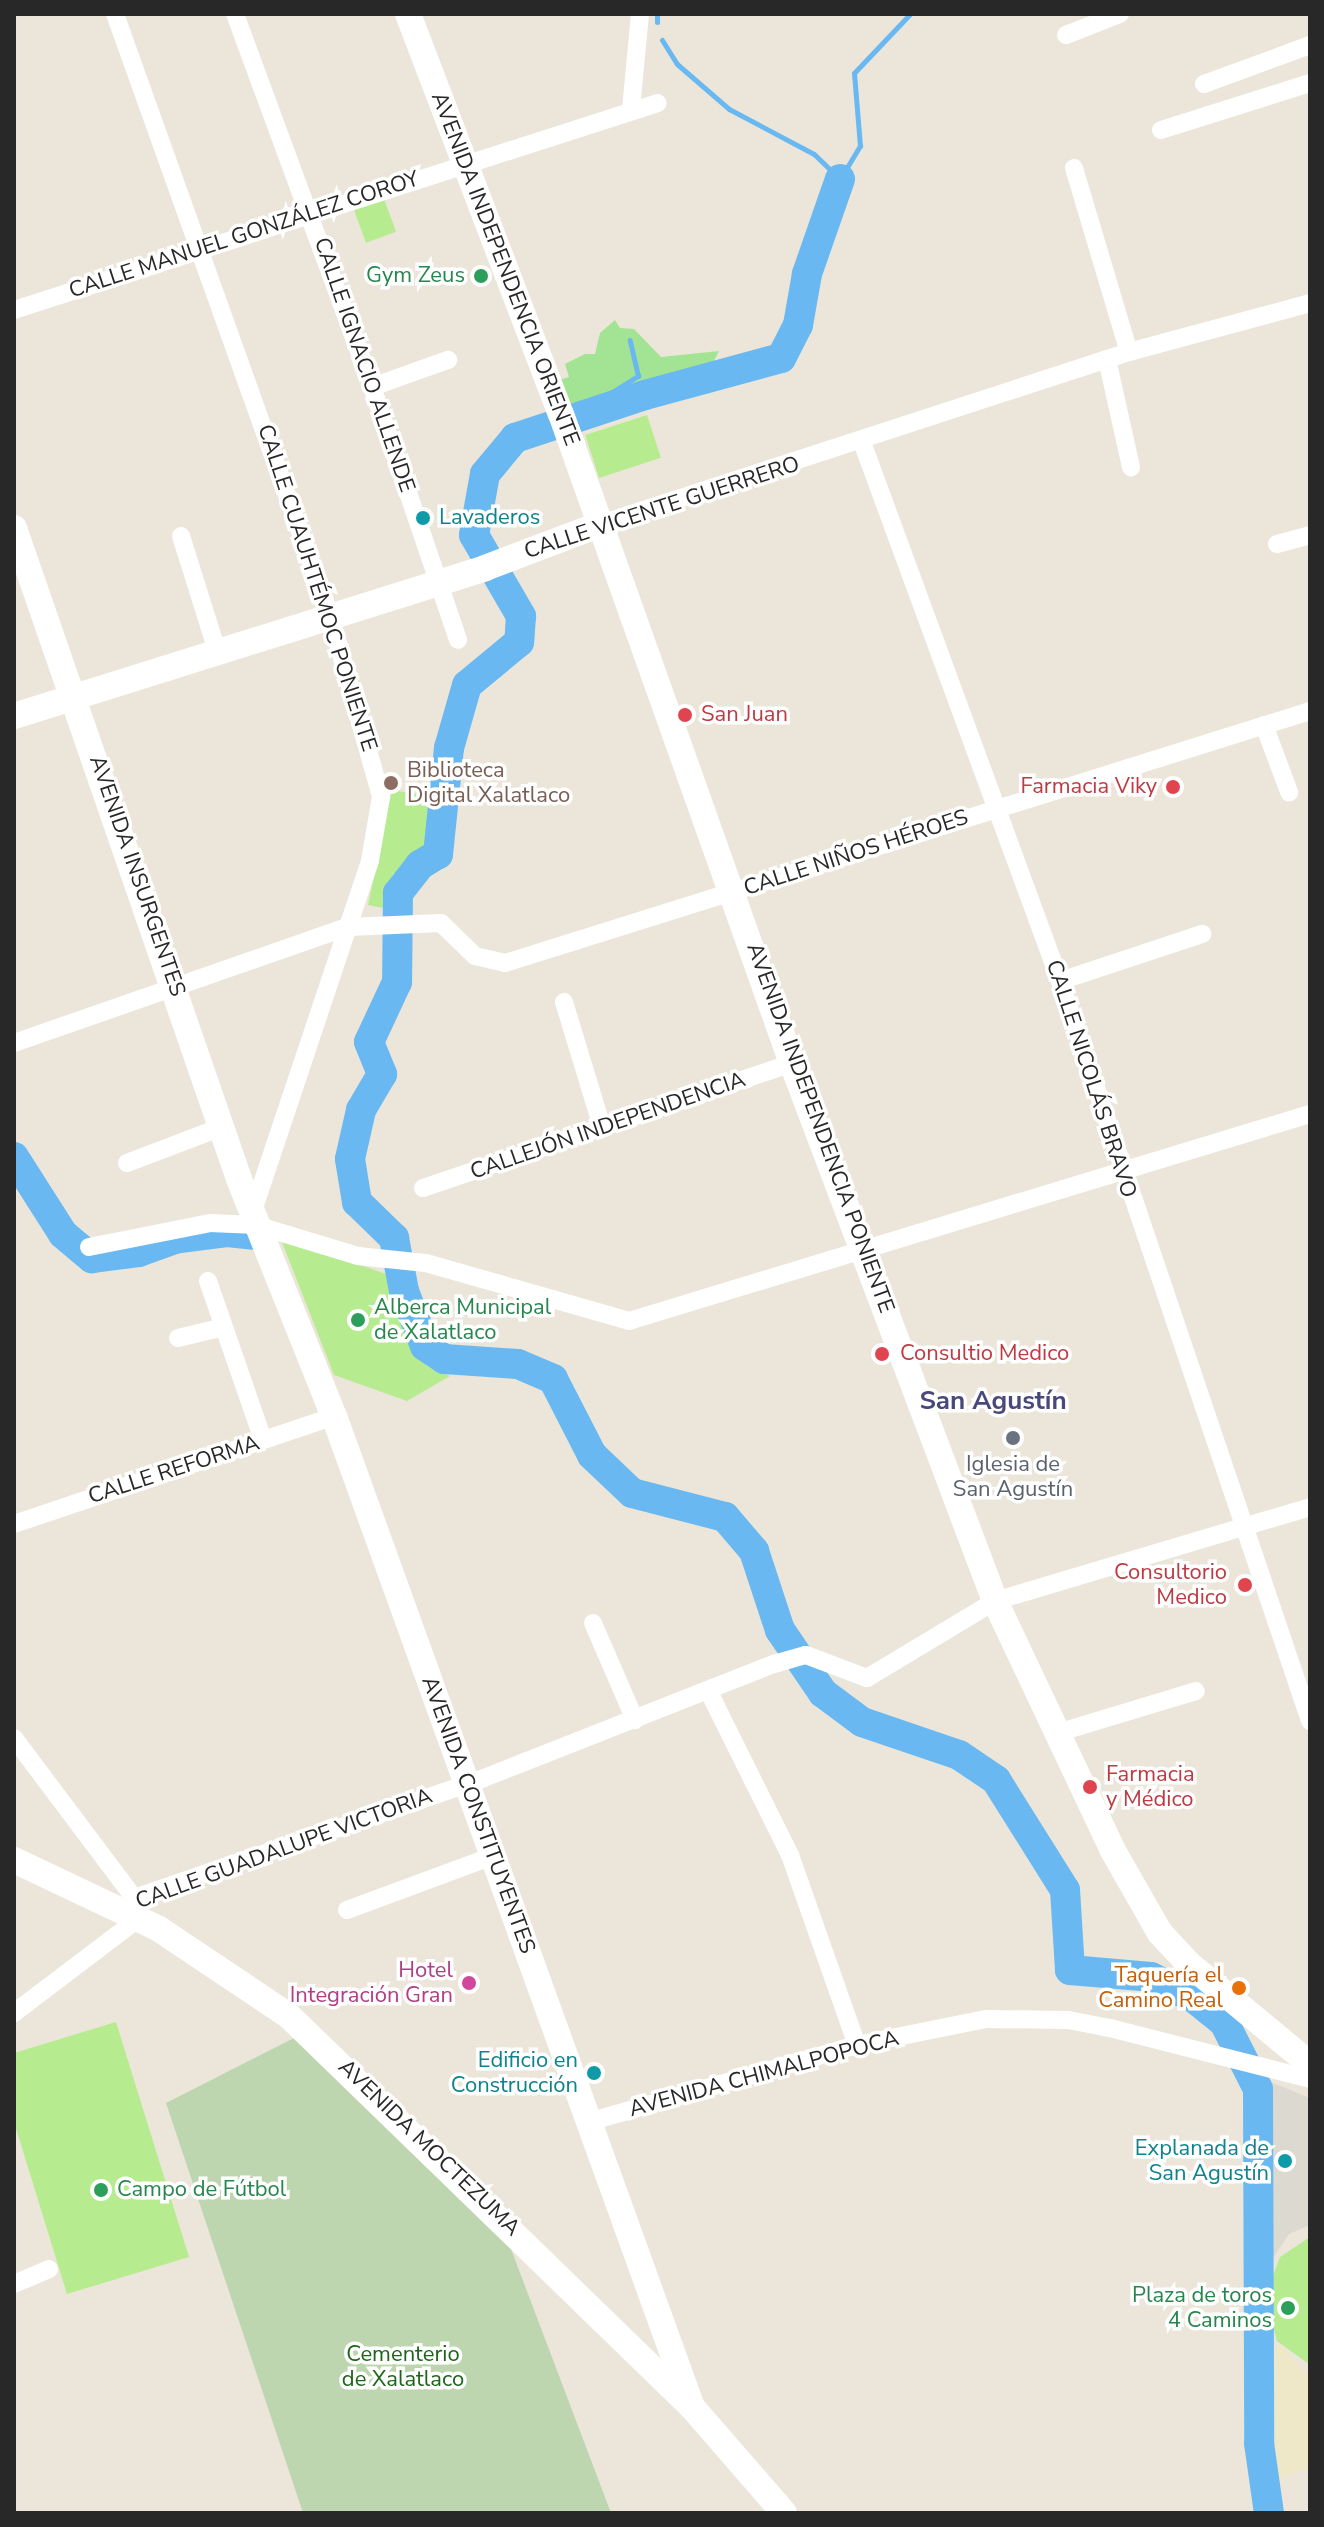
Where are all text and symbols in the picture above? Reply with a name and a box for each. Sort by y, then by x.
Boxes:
street label: AVENIDA INDEPENDENCIA ORIENTE [425,89,585,449]
street label: CALLE MANUEL GONZÁLEZ COROY [66,166,422,304]
street label: CALLE IGNACIO ALLENDE [308,234,420,496]
place label: Gym Zeus [366,263,465,289]
marker: Gym Zeus [472,267,490,285]
street label: CALLE CUAUHTÉMOC PONIENTE [252,421,382,755]
street label: CALLE VICENTE GUERRERO [521,451,803,565]
place label: Lavaderos [439,505,540,531]
marker: Lavaderos [414,509,432,527]
place label: San Juan [701,702,788,728]
marker: San Juan [676,706,694,724]
street label: AVENIDA INSURGENTES [83,752,191,1000]
place label: Biblioteca Digital Xalatlaco [407,757,570,808]
marker: Biblioteca Digital Xalatlaco [382,774,400,792]
place label: Farmacia Viky [1021,774,1157,800]
marker: Farmacia Viky [1164,778,1182,796]
street label: CALLE NIÑOS HÉROES [741,804,971,902]
street label: AVENIDA INDEPENDENCIA PONIENTE [741,939,899,1317]
street label: CALLE NICOLÁS BRAVO [1040,957,1142,1201]
street label: CALLEJÓN INDEPENDENCIA [467,1066,749,1186]
place label: Alberca Municipal de Xalatlaco [374,1294,551,1346]
marker: Alberca Municipal de Xalatlaco [349,1311,367,1329]
place label: Consultio Medico [900,1341,1069,1367]
marker: Consultio Medico [871,1343,893,1365]
district label: San Agustín [919,1385,1067,1417]
marker: Iglesia de San Agustín [1004,1429,1022,1447]
street label: CALLE REFORMA [85,1430,263,1510]
place label: Iglesia de San Agustín [953,1451,1073,1502]
place label: Consultorio Medico [1114,1559,1227,1610]
marker: Consultorio Medico [1234,1574,1256,1596]
street label: AVENIDA CONSTITUYENTES [415,1673,541,1957]
place label: Farmacia y Médico [1106,1761,1195,1812]
marker: Farmacia y Médico [1081,1778,1099,1796]
street label: CALLE GUADALUPE VICTORIA [132,1783,436,1915]
place label: Hotel Integración Gran [290,1957,453,2008]
place label: Taquería el Camino Real [1098,1962,1223,2014]
marker: Hotel Integración Gran [460,1974,478,1992]
marker: Taquería el Camino Real [1230,1979,1248,1997]
street label: AVENIDA CHIMALPOPOCA [626,2025,902,2123]
place label: Edificio en Construcción [451,2047,578,2098]
street label: AVENIDA MOCTEZUMA [333,2054,525,2242]
marker: Edificio en Construcción [585,2064,603,2082]
place label: Explanada de San Agustín [1135,2135,1269,2186]
marker: Explanada de San Agustín [1276,2152,1294,2170]
place label: Campo de Fútbol [117,2177,286,2203]
marker: Campo de Fútbol [92,2181,110,2199]
place label: Plaza de toros 4 Caminos [1132,2282,1272,2334]
marker: Plaza de toros 4 Caminos [1279,2299,1297,2317]
park label: Cementerio de Xalatlaco [342,2341,464,2392]

